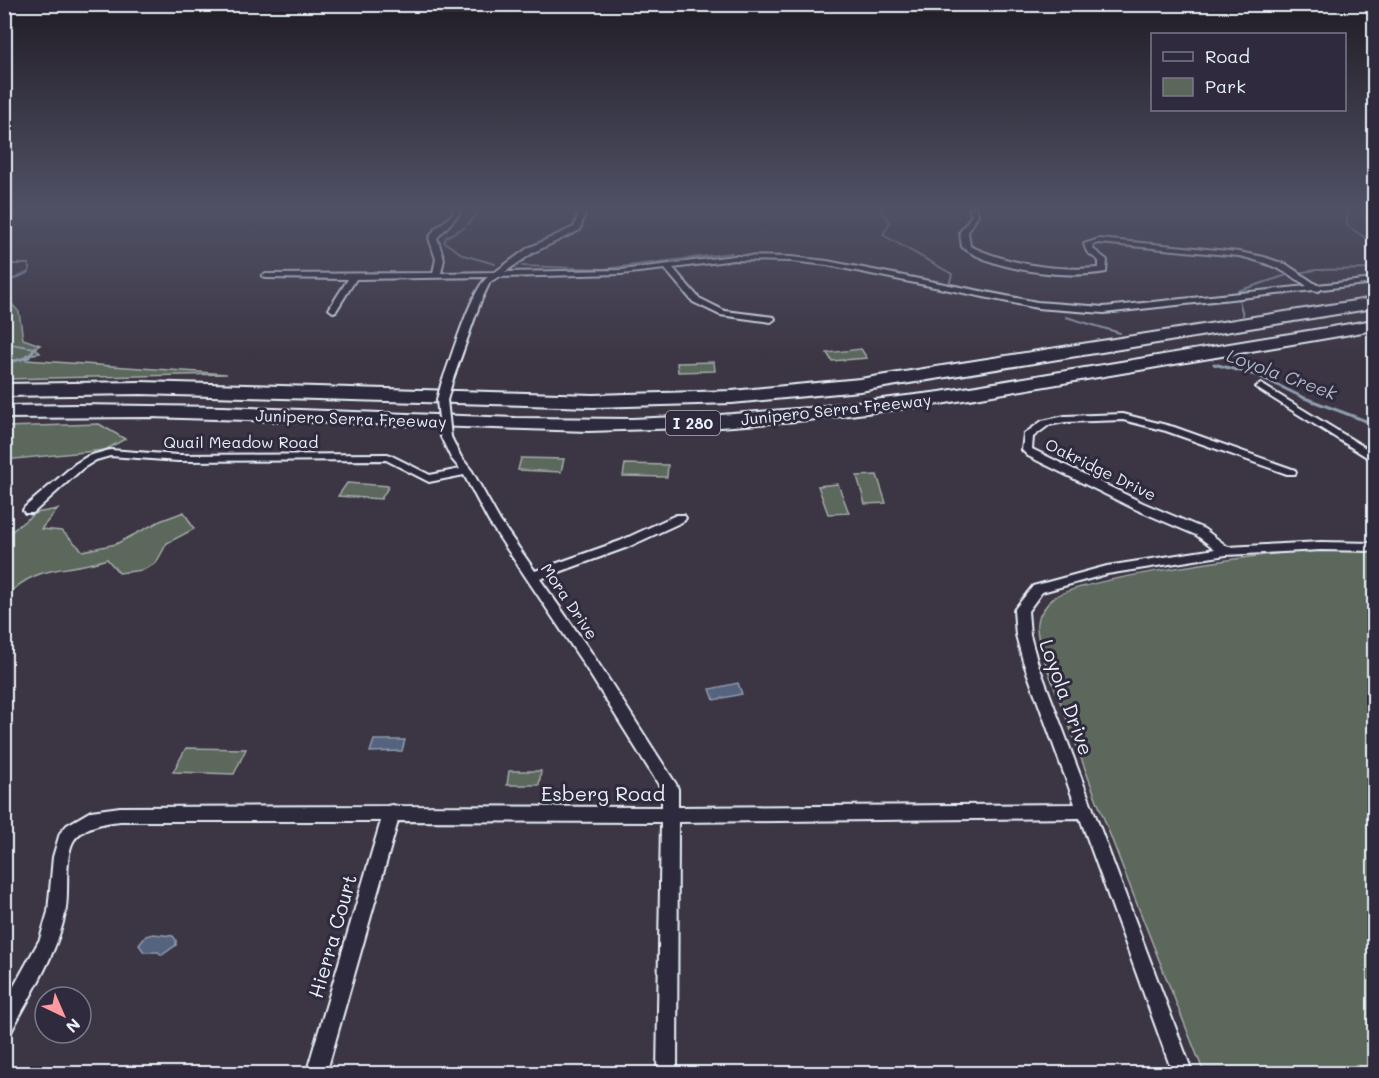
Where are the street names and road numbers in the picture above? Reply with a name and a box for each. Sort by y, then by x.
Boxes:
street label: Junipero Serra Freeway [740,389,932,429]
street label: Junipero Serra Freeway [255,404,447,432]
road number: I 280 [666,411,720,435]
street label: Quail Meadow Road [164,431,318,452]
street label: Oakridge Drive [1042,433,1160,505]
street label: Mora Drive [537,559,603,643]
street label: Loyola Drive [1034,636,1100,758]
street label: Esberg Road [541,780,665,806]
street label: Hierra Court [302,871,362,1001]

